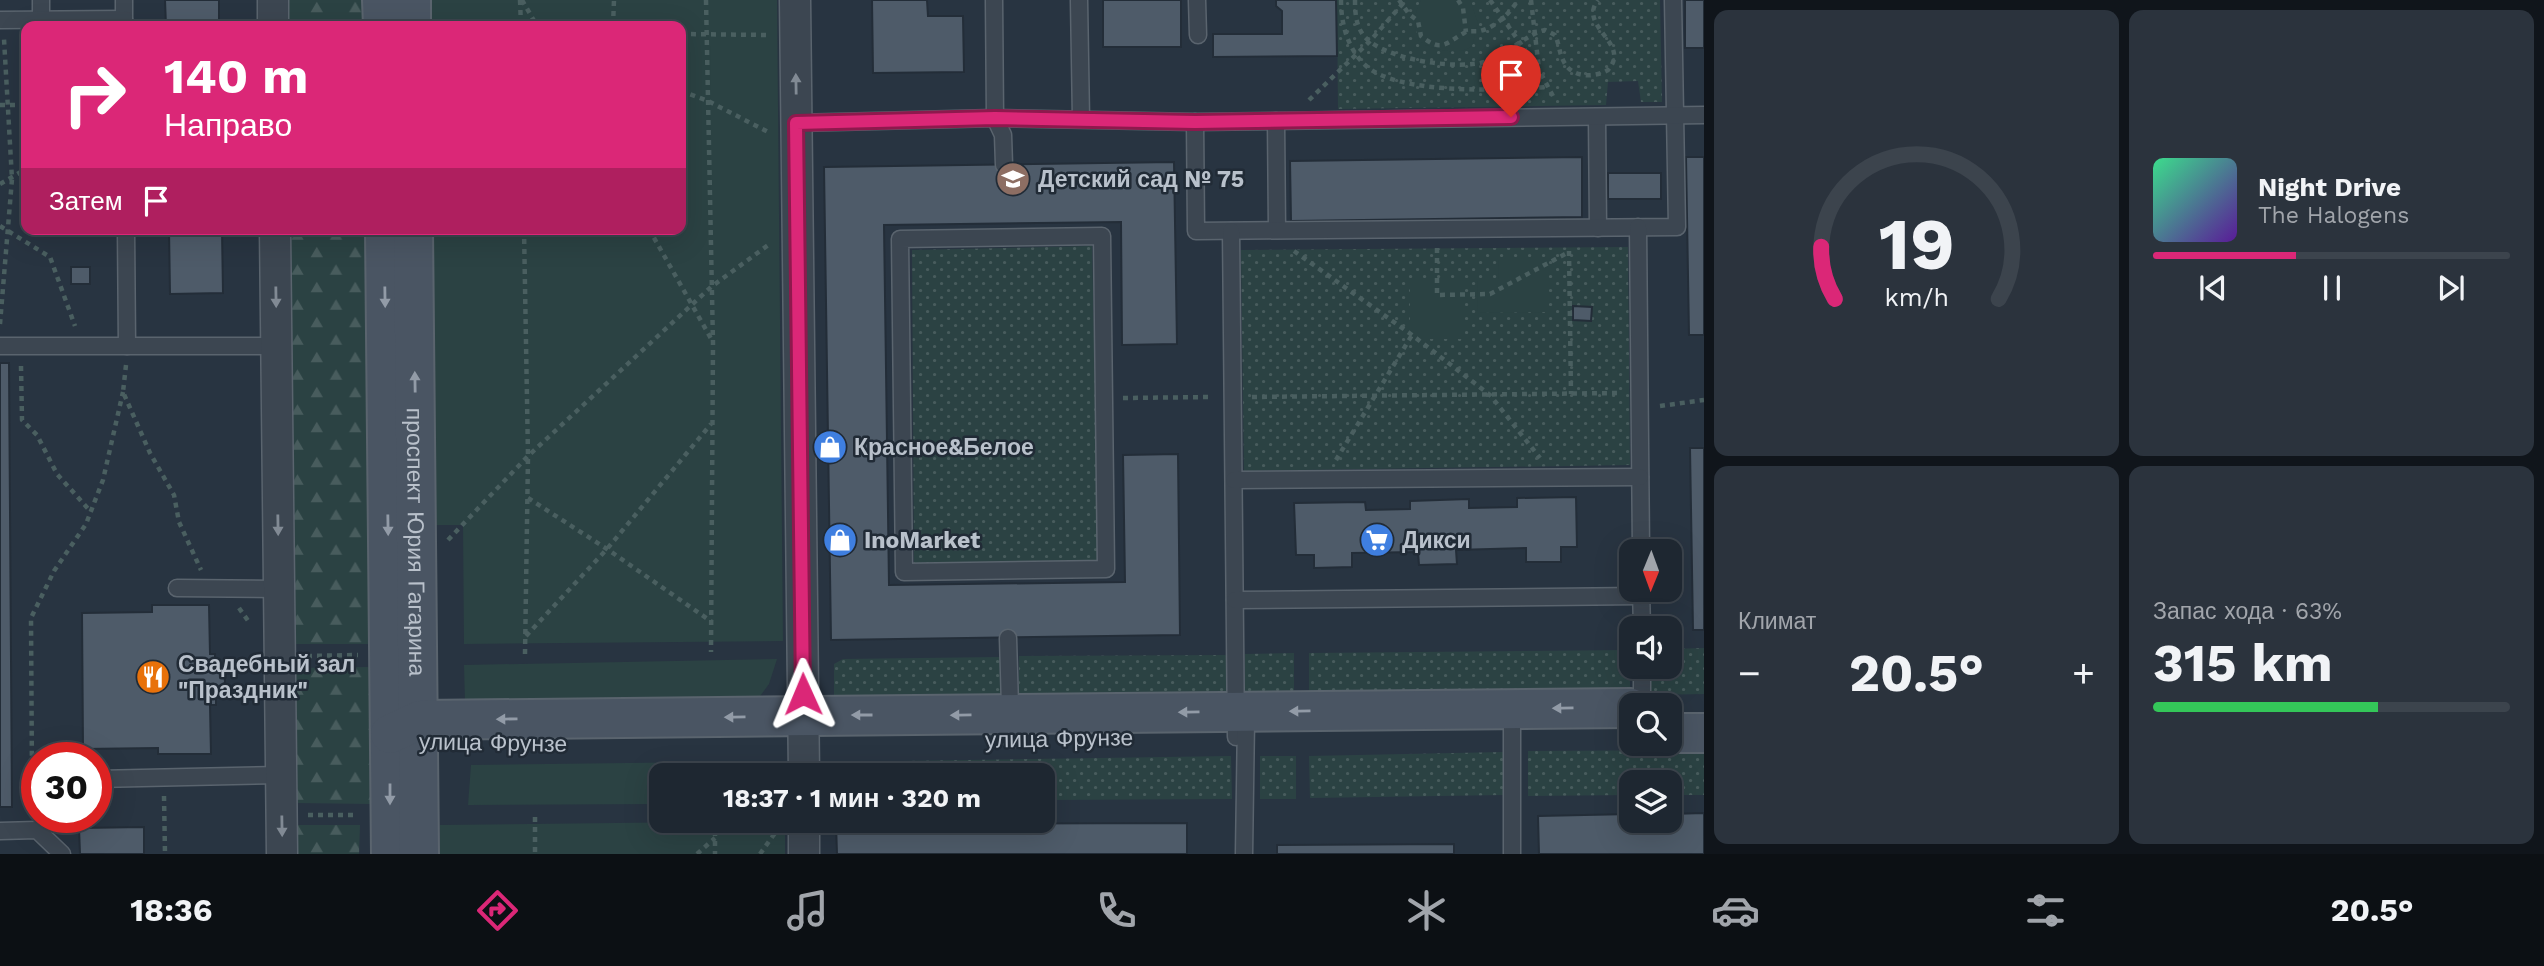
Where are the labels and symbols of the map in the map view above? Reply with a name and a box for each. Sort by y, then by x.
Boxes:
pin [1481,45,1541,117]
one-way arrow [790,73,801,95]
school or university icon: Детский сад № 75 [994,160,1032,198]
place label: Детский сад № 75 [1038,166,1244,193]
one-way arrow [270,287,282,309]
one-way arrow [380,287,391,309]
one-way arrow [409,371,421,393]
street label: проспект Юрия Гагарина [401,408,431,677]
shop icon: Красное&Белое [811,428,849,466]
place label: Красное&Белое [854,434,1034,461]
one-way arrow [272,514,284,536]
one-way arrow [382,514,394,536]
shop icon: InoMarket [821,521,859,559]
supermarket icon: Дикси [1358,521,1396,559]
place label: InoMarket [864,527,980,554]
place label: Дикси [1402,527,1471,554]
north arrow [1619,539,1682,602]
place label: Свадебный зал "Праздник" [178,651,355,704]
position arrow [766,657,840,731]
restaurant icon: Свадебный зал "Праздник" [134,658,172,696]
one-way arrow [1552,703,1574,714]
one-way arrow [1289,705,1311,717]
one-way arrow [1177,706,1199,718]
one-way arrow [950,709,972,720]
one-way arrow [851,710,873,721]
one-way arrow [724,711,746,723]
one-way arrow [496,713,518,725]
street label: улица Фрунзе [985,724,1133,754]
street label: улица Фрунзе [419,728,567,758]
speed limit sign: 30 [21,742,112,833]
one-way arrow [384,783,396,805]
one-way arrow [276,815,288,837]

